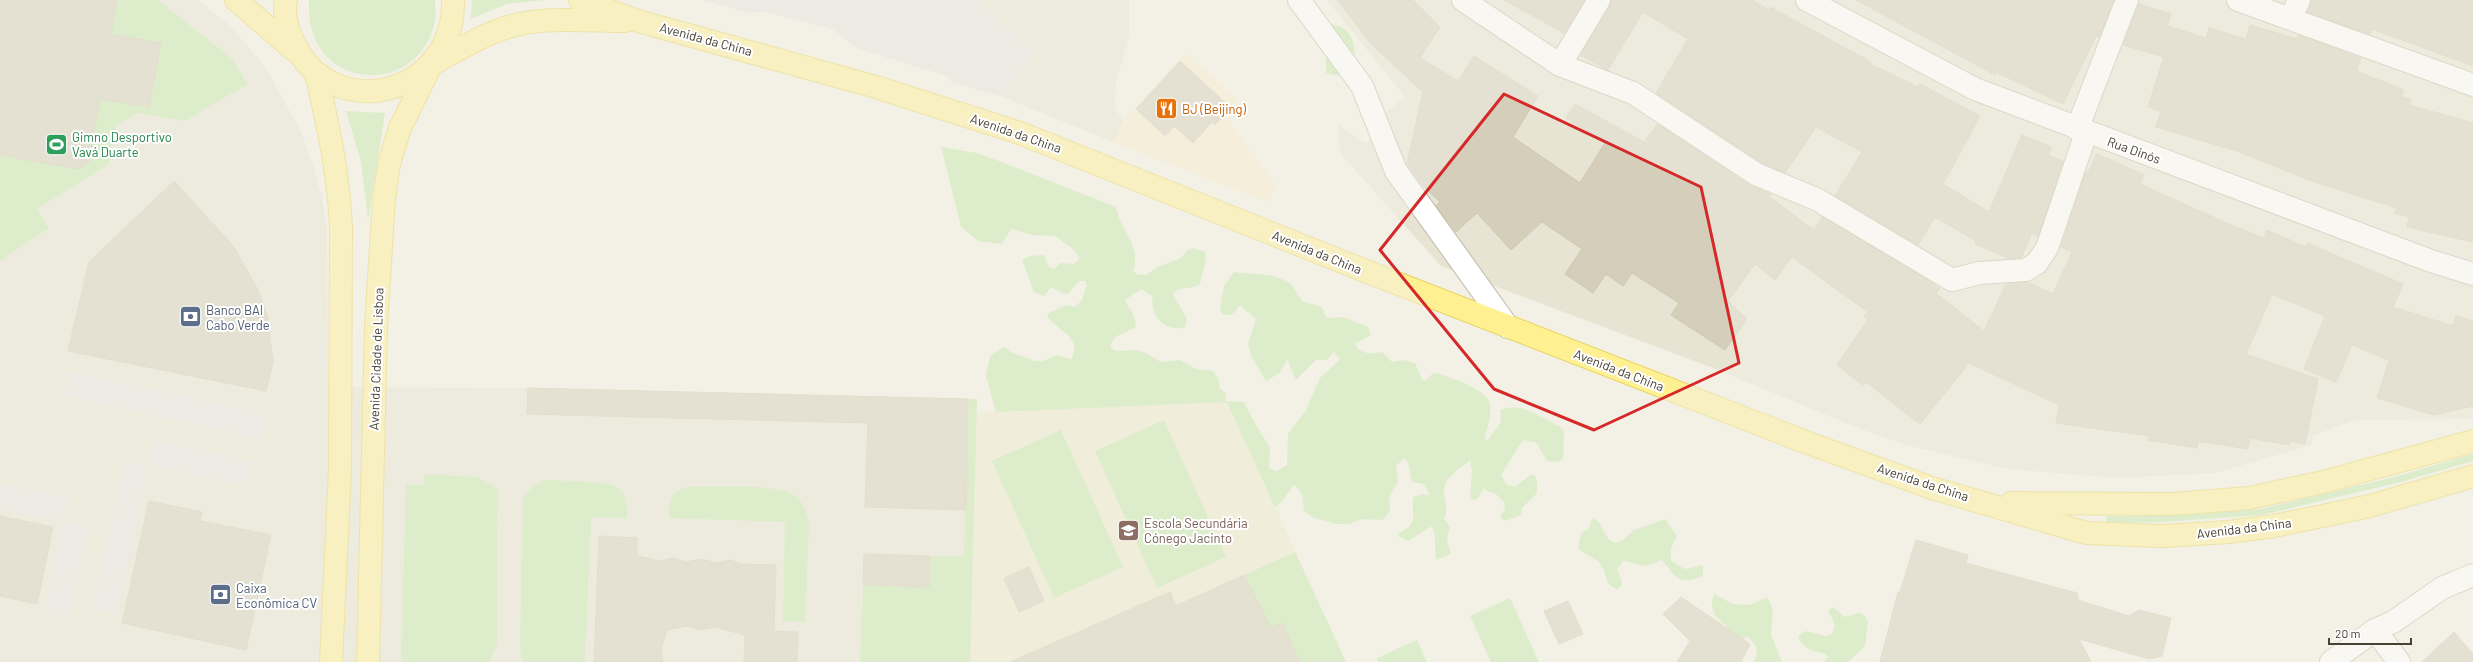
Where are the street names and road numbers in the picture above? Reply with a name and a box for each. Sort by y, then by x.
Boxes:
street label: Avenida da China [658,19,754,59]
street label: Avenida da China [968,110,1064,156]
street label: Rua Dinós [2105,133,2163,167]
street label: Avenida da China [1270,227,1364,277]
street label: Avenida Cidade de Lisboa [366,287,386,431]
street label: Avenida da China [1572,345,1666,395]
street label: Avenida da China [1875,460,1971,504]
street label: Avenida da China [2196,514,2292,542]

